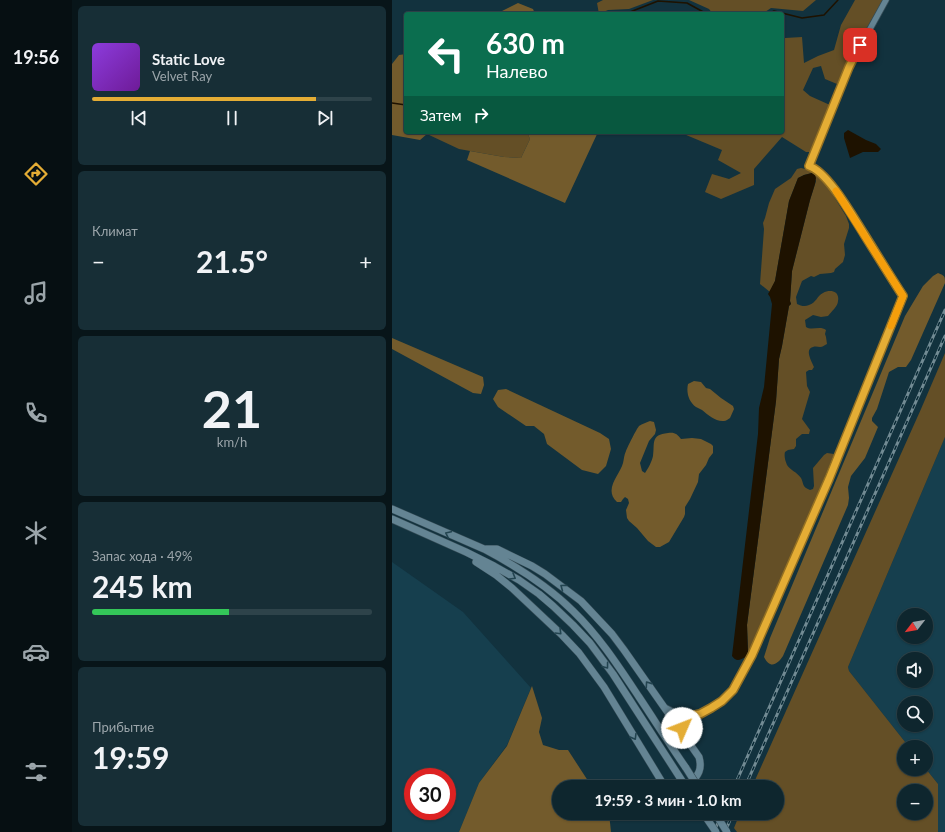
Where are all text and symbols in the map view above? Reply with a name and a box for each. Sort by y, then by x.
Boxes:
text: 630 m [486,26,565,60]
icon: left [420,28,472,80]
pin [843,28,877,62]
icon: arrive [849,34,871,56]
text: 19:56 [13,46,59,68]
text: Static Love [152,50,225,68]
text: Налево [486,60,548,82]
text: Velvet Ray [152,68,212,84]
icon: right [470,104,492,126]
text: Затем [420,106,462,124]
icon: previous [128,107,150,129]
icon: pause [221,107,243,129]
icon: next [314,107,336,129]
icon: directions [22,160,50,188]
text: Климат [92,223,138,239]
text: 21.5° [196,243,268,279]
text: − [92,248,105,275]
text: + [359,248,372,275]
icon: music [22,279,50,307]
text: 21 [202,377,262,439]
icon: phone [22,399,50,427]
text: km/h [217,434,247,450]
icon: climate [22,519,50,547]
one-way arrow [444,531,452,539]
text: Запас хода · 49% [92,548,193,564]
text: 245 km [92,568,193,604]
one-way arrow [509,572,516,579]
one-way arrow [560,585,567,592]
north arrow [897,608,933,644]
map controls [897,608,933,820]
one-way arrow [554,627,562,635]
icon: car [22,638,50,666]
button: sound [897,652,933,688]
one-way arrow [602,661,609,668]
one-way arrow [645,681,653,688]
button: search [897,696,933,732]
position arrow [661,707,703,749]
text: Прибытие [92,719,154,735]
one-way arrow [630,733,637,740]
text: 19:59 [92,739,169,775]
button: + [897,740,933,776]
icon: filters [22,758,50,786]
speed limit sign: 30 [404,768,456,820]
button: − [897,784,933,820]
text: 19:59 · 3 мин · 1.0 km [594,791,742,809]

